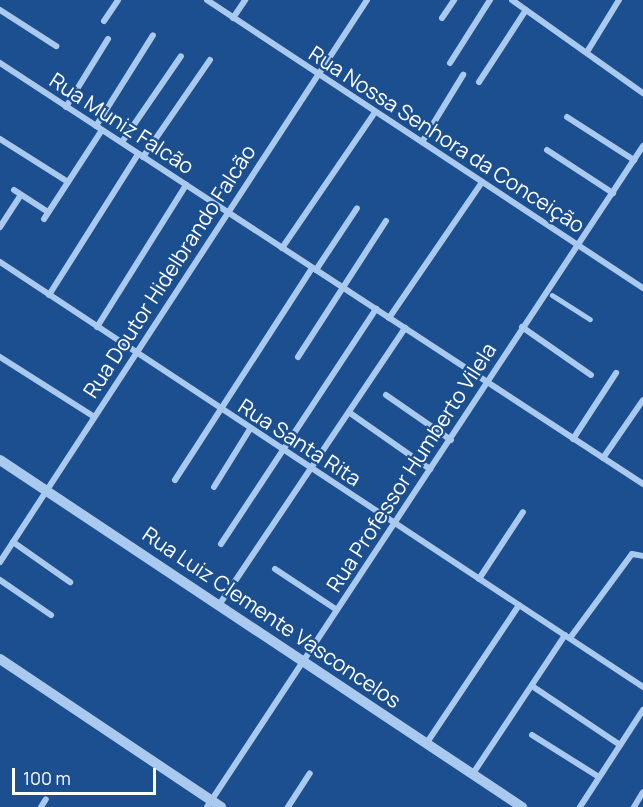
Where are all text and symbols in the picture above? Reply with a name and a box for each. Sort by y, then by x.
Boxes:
street label: Rua Nossa Senhora da Conceição [304,40,590,238]
street label: Rua Muniz Falcão [45,67,199,179]
street label: Rua Doutor Hidelbrando Falcão [78,140,260,402]
street label: Rua Professor Humberto Vilela [321,338,501,596]
street label: Rua Santa Rita [234,393,366,491]
street label: Rua Luiz Clemente Vasconcelos [138,521,406,713]
scale bar [15,756,159,794]
text: 100 m [23,766,71,790]

